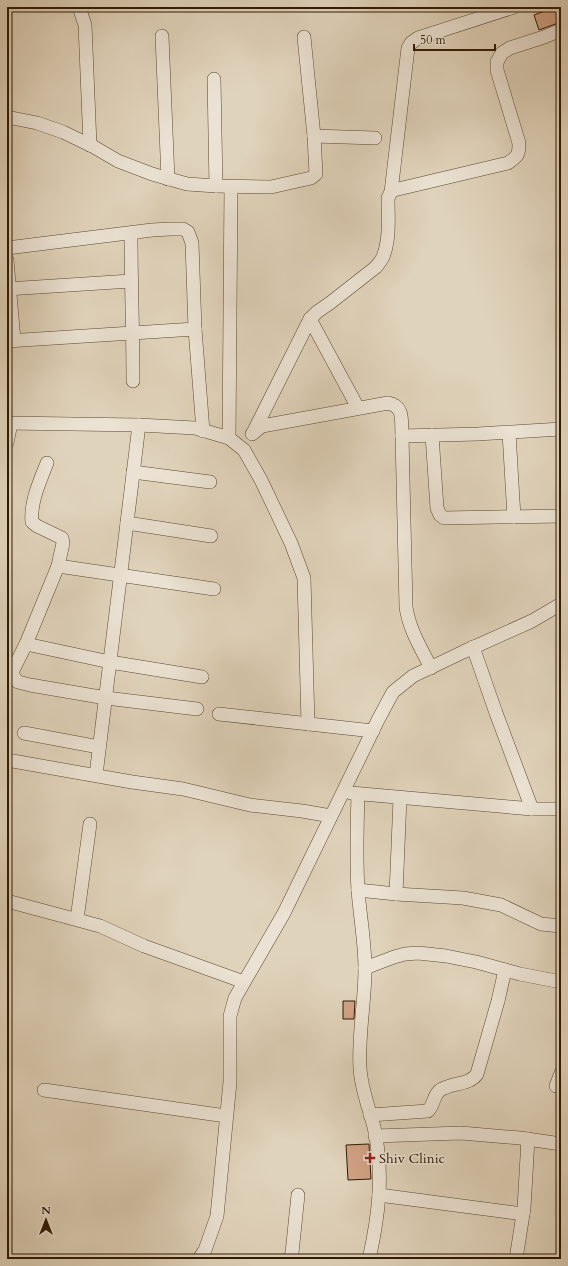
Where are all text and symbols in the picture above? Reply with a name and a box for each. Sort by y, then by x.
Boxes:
scale bar [414,26,495,52]
text: 50 m [420,32,447,48]
place label: Shiv Clinic [379,1149,445,1168]
marker: Shiv Clinic [364,1152,376,1164]
north arrow [26,1200,66,1240]
text: N [41,1203,51,1218]

